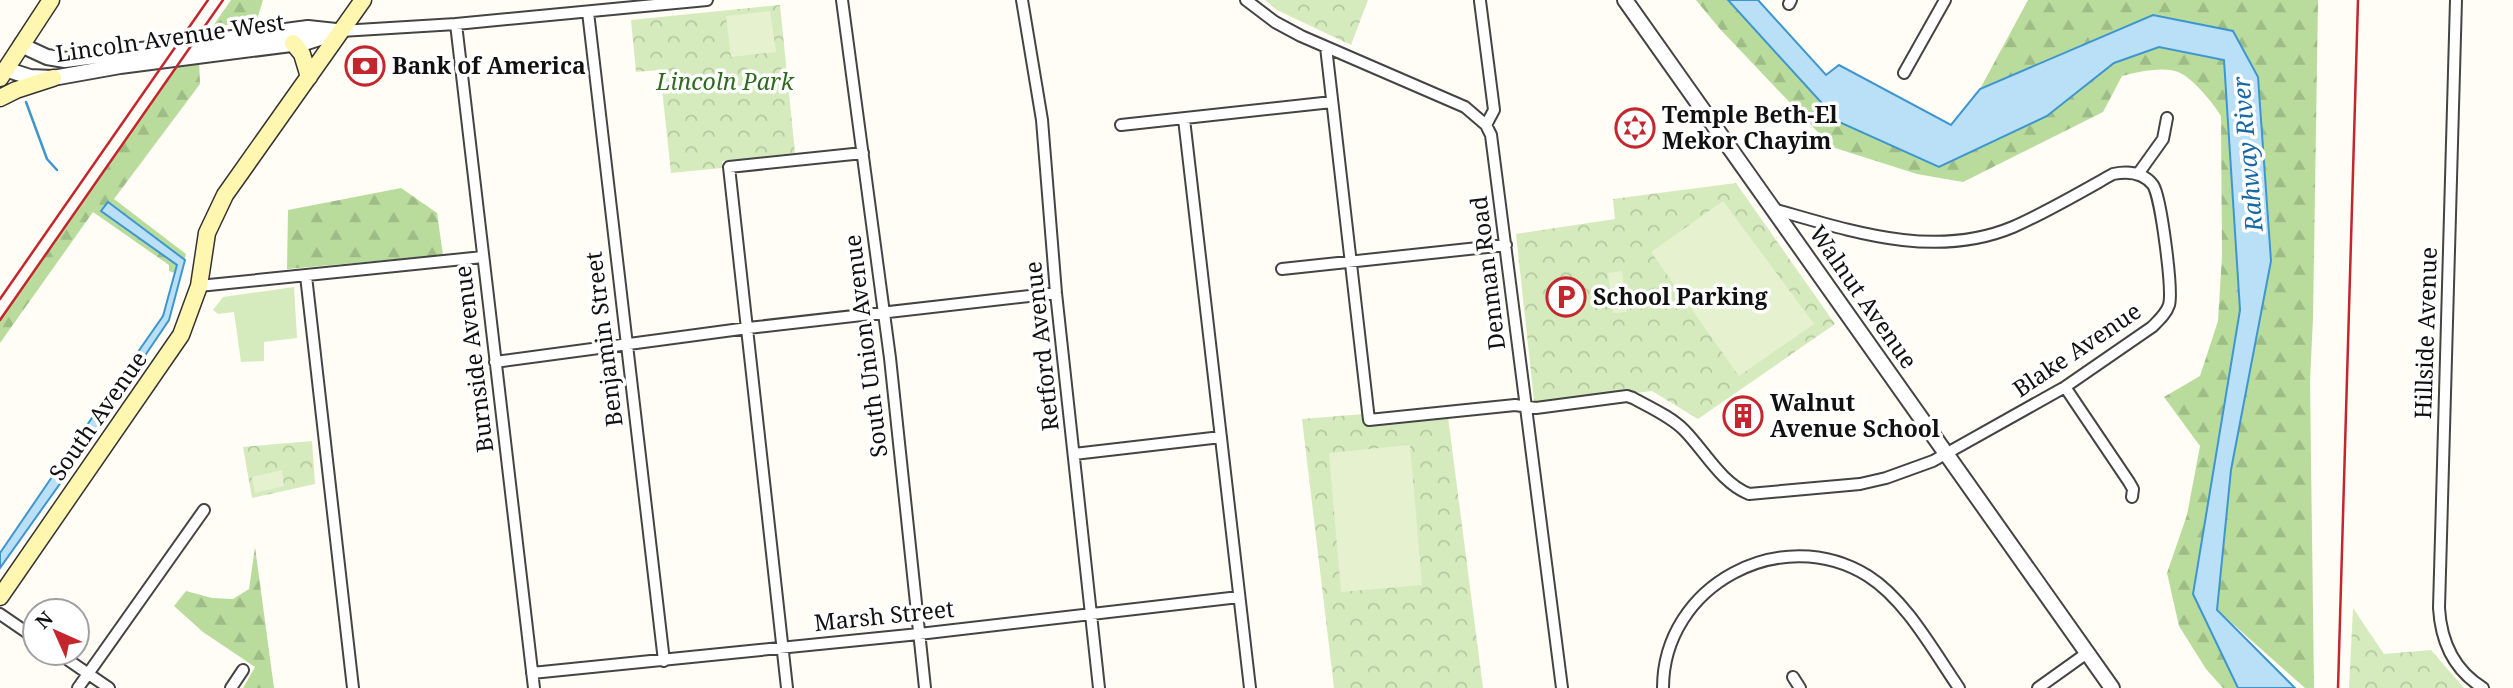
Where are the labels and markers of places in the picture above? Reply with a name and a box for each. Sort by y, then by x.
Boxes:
bank icon: Bank of America [344,45,386,87]
place label: Bank of America [392,49,586,81]
place label: Temple Beth-El Mekor Chayim [1662,98,1838,156]
synagogue icon: Temple Beth-El Mekor Chayim [1614,107,1656,149]
parking icon: School Parking [1545,276,1587,318]
place label: School Parking [1593,280,1768,312]
place label: Walnut Avenue School [1770,386,1940,444]
building icon: Walnut Avenue School [1722,395,1764,437]

